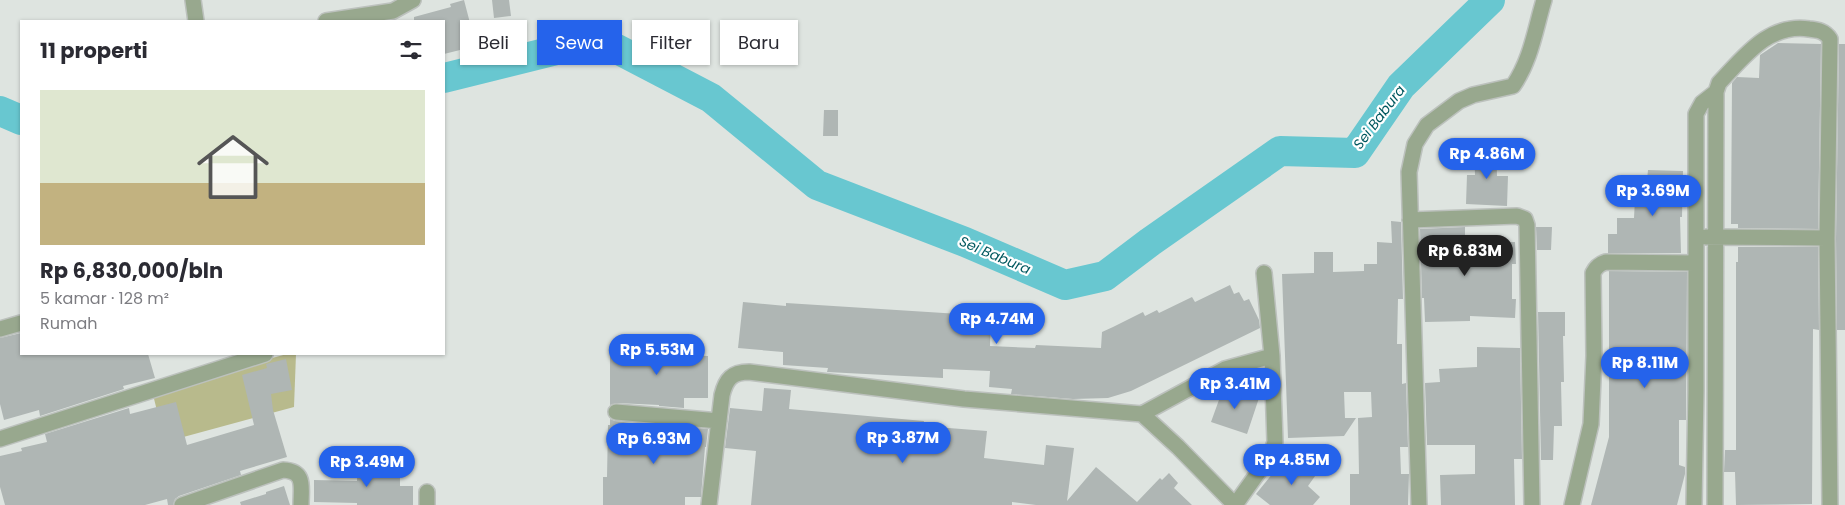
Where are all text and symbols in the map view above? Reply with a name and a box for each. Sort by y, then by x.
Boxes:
chip: Beli [460,20,527,65]
chip: Sewa [537,20,622,65]
chip: Filter [632,20,710,65]
chip: Baru [720,20,798,65]
text: 11 properti [40,36,148,65]
icon: filters [397,36,425,64]
water label: Sei Babura [1348,80,1410,153]
icon: home [188,122,278,212]
pin: Rp 4.86M [1435,138,1539,180]
text: Rp 4.86M [1449,142,1525,165]
pin: Rp 3.69M [1601,174,1705,217]
text: Rp 3.69M [1616,179,1690,202]
water label: Sei Babura [956,231,1034,279]
pin: Rp 6.83M [1413,234,1517,277]
text: Rp 6.83M [1428,239,1502,262]
text: Rp 6,830,000/bln [40,256,223,285]
text: 5 kamar · 128 m² [40,287,169,310]
pin: Rp 4.74M [945,302,1049,345]
text: Rp 4.74M [960,307,1034,330]
text: Rumah [40,312,98,335]
pin: Rp 5.53M [605,334,709,376]
text: Rp 5.53M [620,338,694,361]
pin: Rp 8.11M [1593,346,1697,389]
text: Rp 8.11M [1612,351,1678,374]
pin: Rp 3.41M [1183,368,1287,410]
text: Rp 3.41M [1200,372,1270,395]
pin: Rp 6.93M [602,422,706,465]
pin: Rp 3.87M [851,422,955,464]
text: Rp 3.87M [867,426,939,449]
text: Rp 6.93M [617,427,691,450]
pin: Rp 4.85M [1240,444,1344,486]
pin: Rp 3.49M [315,446,419,488]
text: Rp 4.85M [1254,448,1330,471]
text: Rp 3.49M [330,450,404,473]

